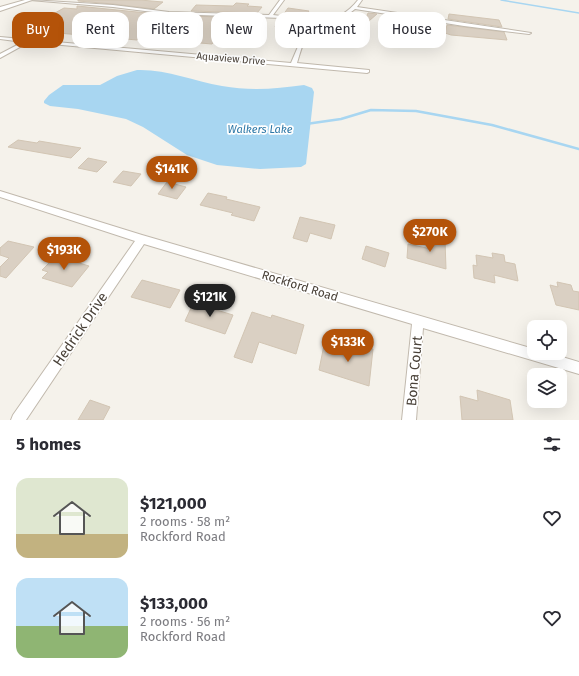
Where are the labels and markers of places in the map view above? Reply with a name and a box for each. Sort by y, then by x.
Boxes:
pin: $141K [144,156,200,190]
pin: $270K [402,219,458,253]
pin: $193K [36,237,92,271]
pin: $121K [182,284,238,318]
pin: $133K [320,329,376,363]

